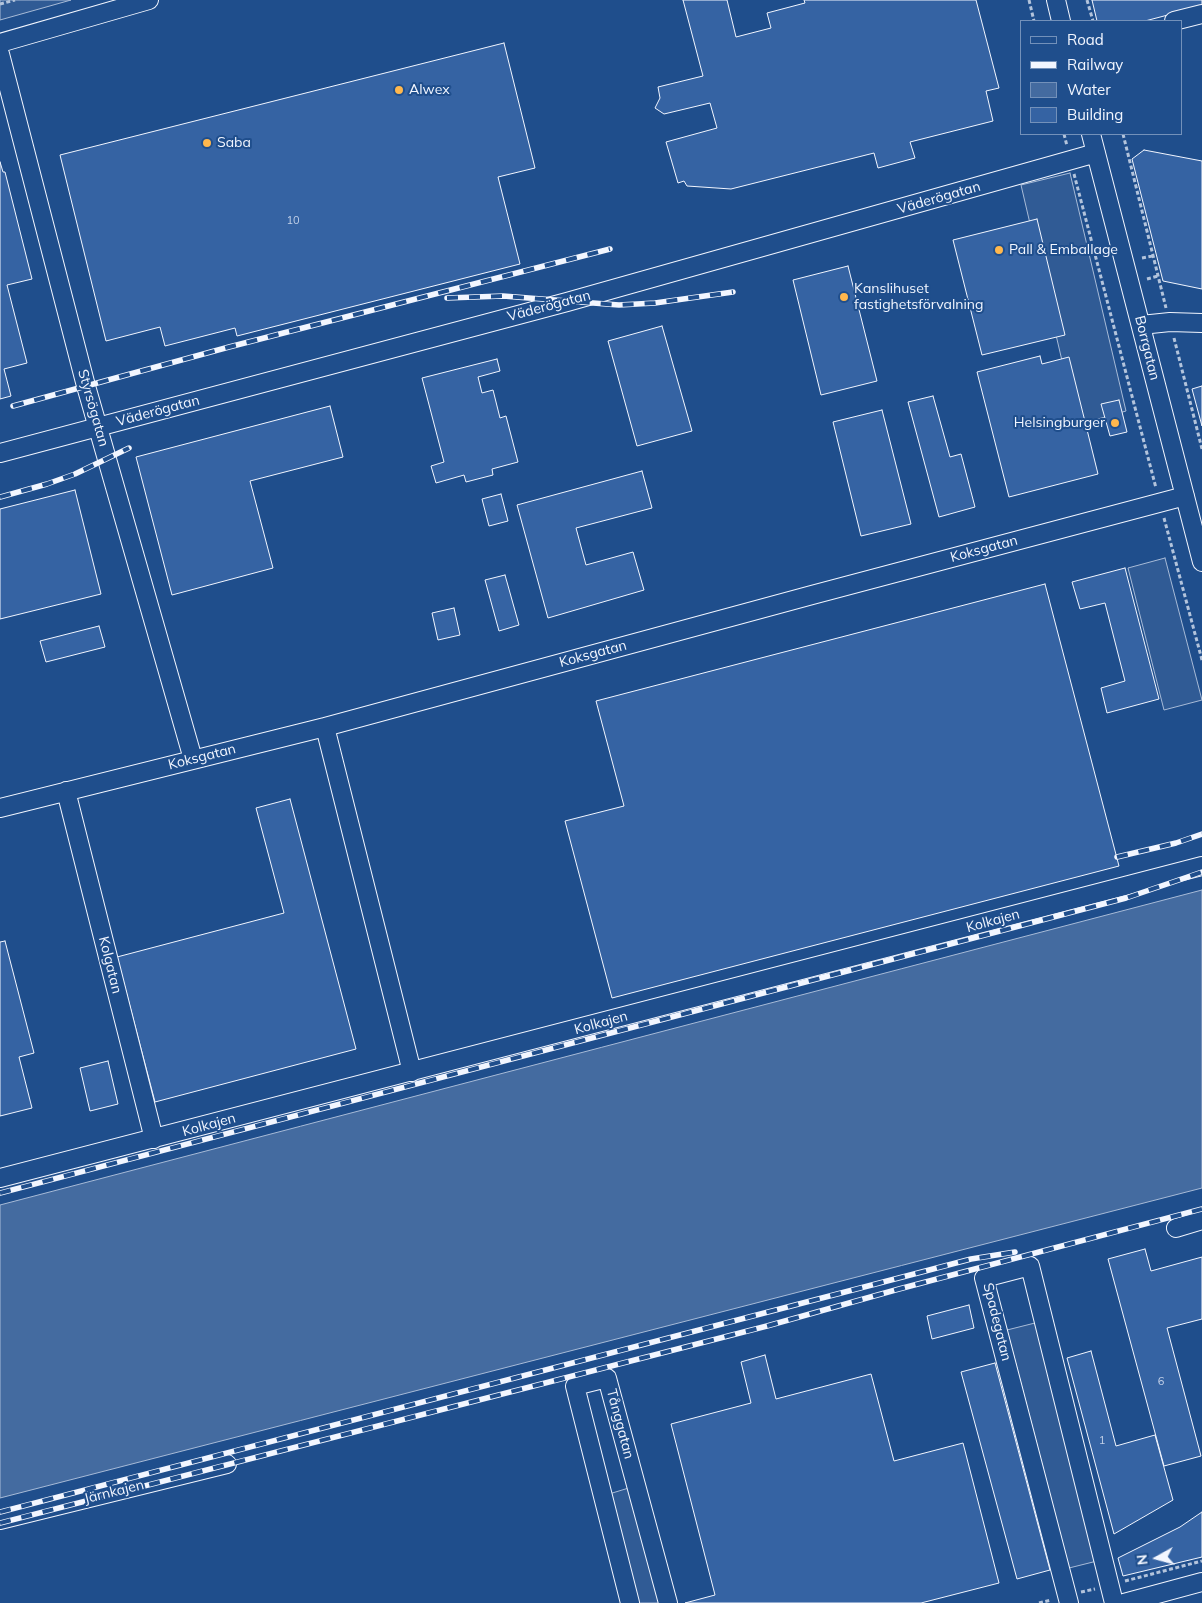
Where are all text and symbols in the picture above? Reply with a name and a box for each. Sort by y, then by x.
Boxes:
legend [1020,20,1182,135]
text: Road [1067,30,1104,49]
text: Railway [1067,55,1123,74]
text: Water [1067,80,1111,99]
place label: Alwex [409,82,450,98]
marker: Alwex [393,84,405,96]
text: Building [1067,105,1123,124]
place label: Saba [217,135,251,151]
marker: Saba [201,137,213,149]
street label: Väderögatan [896,178,982,218]
house number: 10 [286,214,300,228]
place label: Pall & Emballage [1009,242,1118,258]
marker: Pall & Emballage [993,244,1005,256]
place label: Kanslihuset fastighetsförvalning [854,281,984,314]
street label: Väderögatan [506,287,592,325]
marker: Kanslihuset fastighetsförvalning [838,291,850,303]
street label: Borrgatan [1131,314,1163,382]
street label: Styrsögatan [74,368,112,448]
street label: Väderögatan [115,392,201,430]
place label: Helsingburger [1014,415,1105,431]
marker: Helsingburger [1109,417,1121,429]
street label: Koksgatan [948,532,1020,566]
street label: Koksgatan [557,637,629,671]
street label: Koksgatan [166,740,238,774]
street label: Kolkajen [964,906,1022,936]
street label: Kolgatan [95,935,125,995]
street label: Kolkajen [572,1008,630,1038]
street label: Kolkajen [180,1110,238,1140]
street label: Spadegatan [979,1281,1015,1363]
house number: 6 [1158,1375,1164,1389]
street label: Tånggatan [603,1387,637,1461]
house number: 1 [1099,1434,1105,1448]
street label: Järnkajen [82,1476,146,1508]
north arrow [1132,1533,1182,1583]
text: N [1133,1553,1152,1566]

